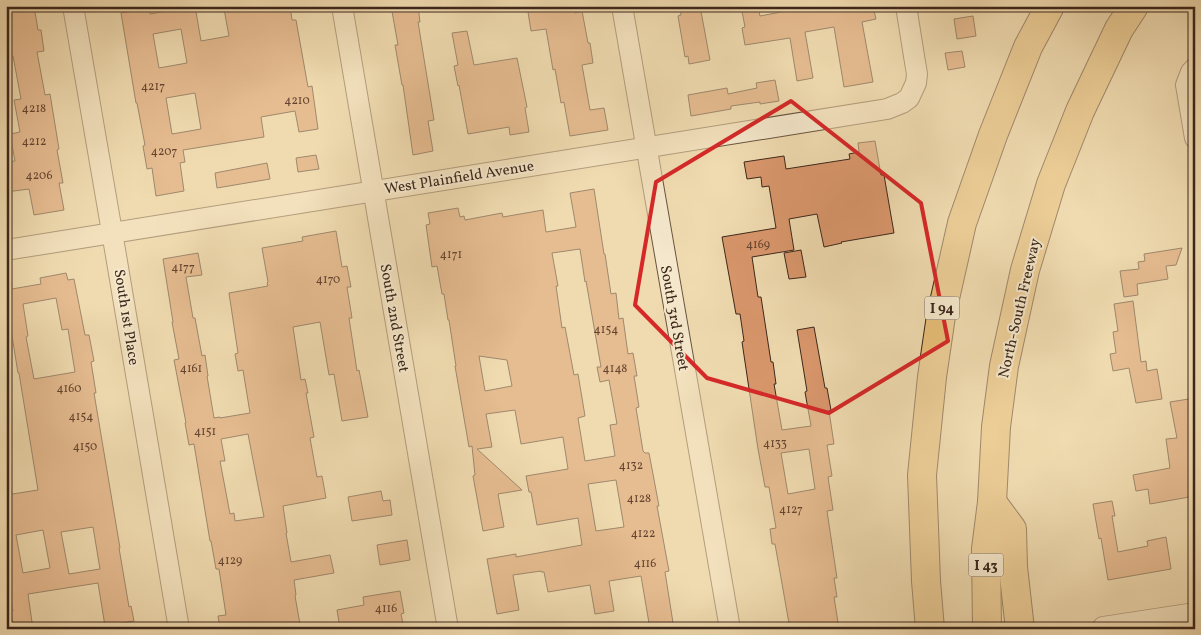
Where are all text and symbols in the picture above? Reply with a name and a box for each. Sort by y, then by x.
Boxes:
house number: 4217 [141,79,165,95]
house number: 4210 [284,93,310,109]
house number: 4218 [22,101,46,117]
house number: 4212 [22,134,46,150]
house number: 4207 [151,144,177,160]
street label: West Plainfield Avenue [383,156,536,201]
house number: 4206 [26,168,52,184]
street label: North-South Freeway [994,236,1047,380]
house number: 4169 [746,237,770,253]
house number: 4171 [440,247,462,263]
house number: 4177 [171,260,195,276]
street label: South 2nd Street [374,262,413,374]
street label: South 3rd Street [654,264,693,373]
street label: South 1st Place [108,268,143,367]
house number: 4170 [316,272,340,288]
road number: I 94 [924,296,960,320]
house number: 4154 [594,322,618,338]
house number: 4161 [180,361,202,377]
house number: 4148 [603,361,627,377]
house number: 4160 [56,381,82,397]
house number: 4154 [69,409,93,425]
house number: 4151 [194,424,216,440]
house number: 4133 [763,436,787,452]
house number: 4150 [73,439,97,455]
house number: 4132 [619,458,643,474]
house number: 4128 [627,491,651,507]
house number: 4127 [779,502,803,518]
house number: 4122 [631,526,655,542]
house number: 4129 [218,553,242,569]
road number: I 43 [968,554,1004,576]
house number: 4116 [634,556,656,572]
house number: 4116 [375,601,397,617]

